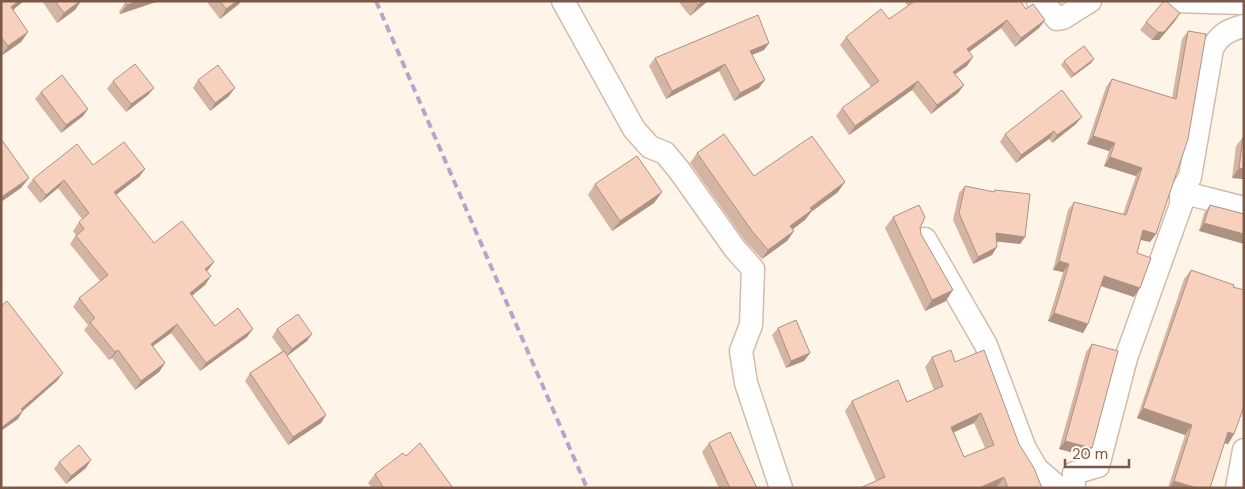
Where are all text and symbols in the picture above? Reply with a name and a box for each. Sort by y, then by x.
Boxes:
scale bar [1065,436,1129,468]
text: 20 m [1072,444,1108,464]

